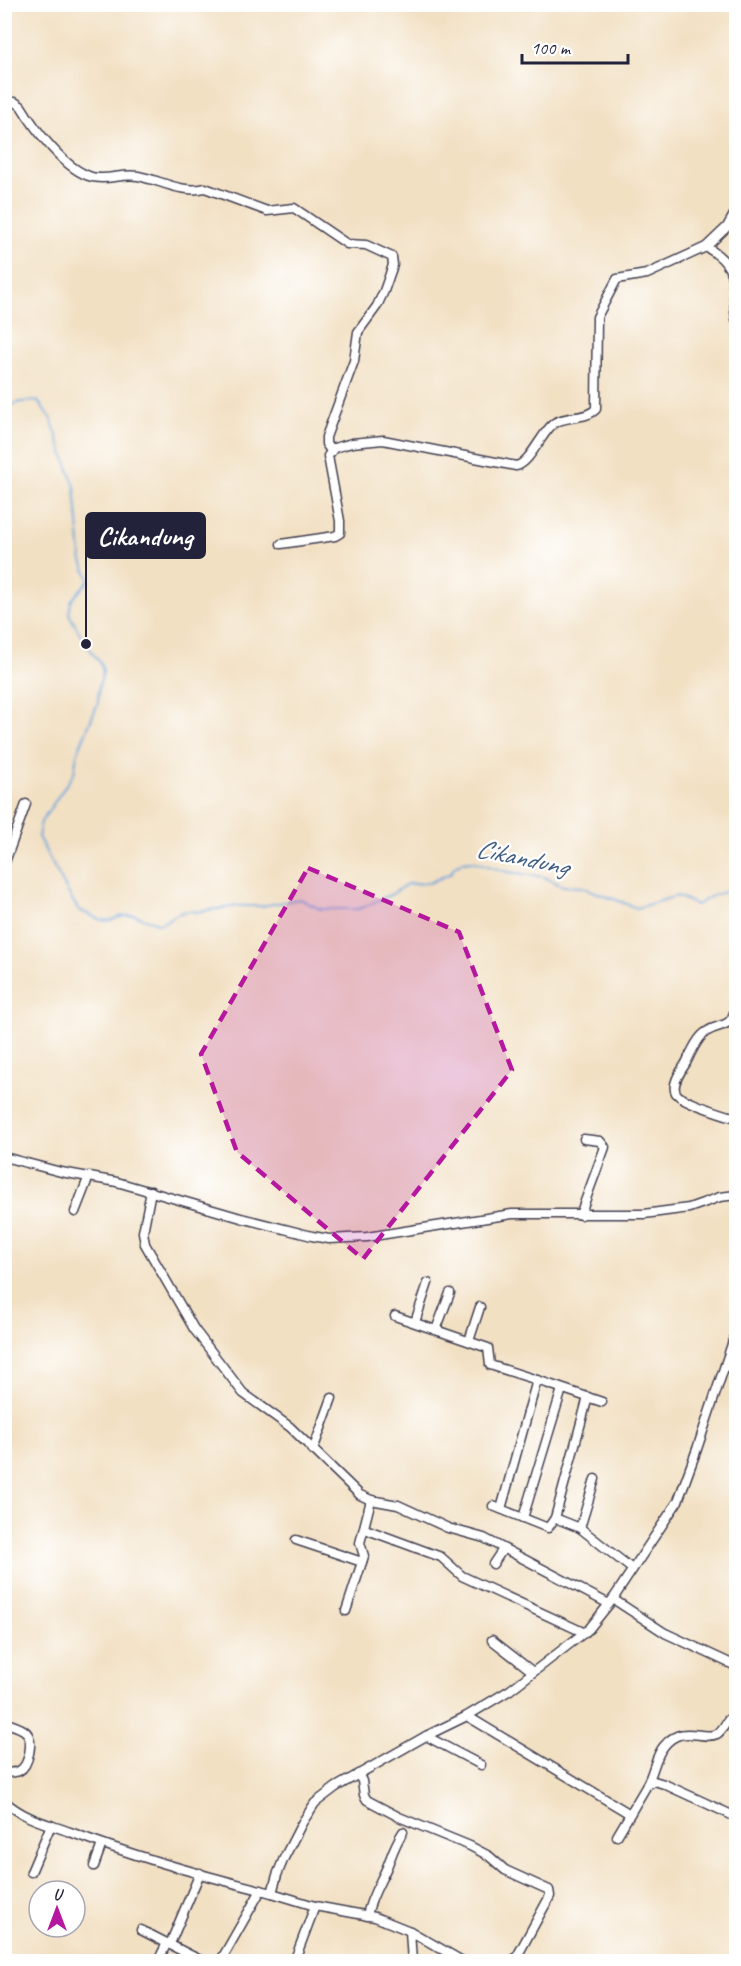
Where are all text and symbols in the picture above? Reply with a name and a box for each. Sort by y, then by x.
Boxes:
scale bar [522,27,628,65]
text: 100 m [531,37,572,59]
callout: Cikandung [86,513,205,558]
text: Cikandung [98,519,196,553]
water label: Cikandung [473,831,575,884]
north arrow [27,1879,87,1939]
text: U [53,1885,64,1905]

